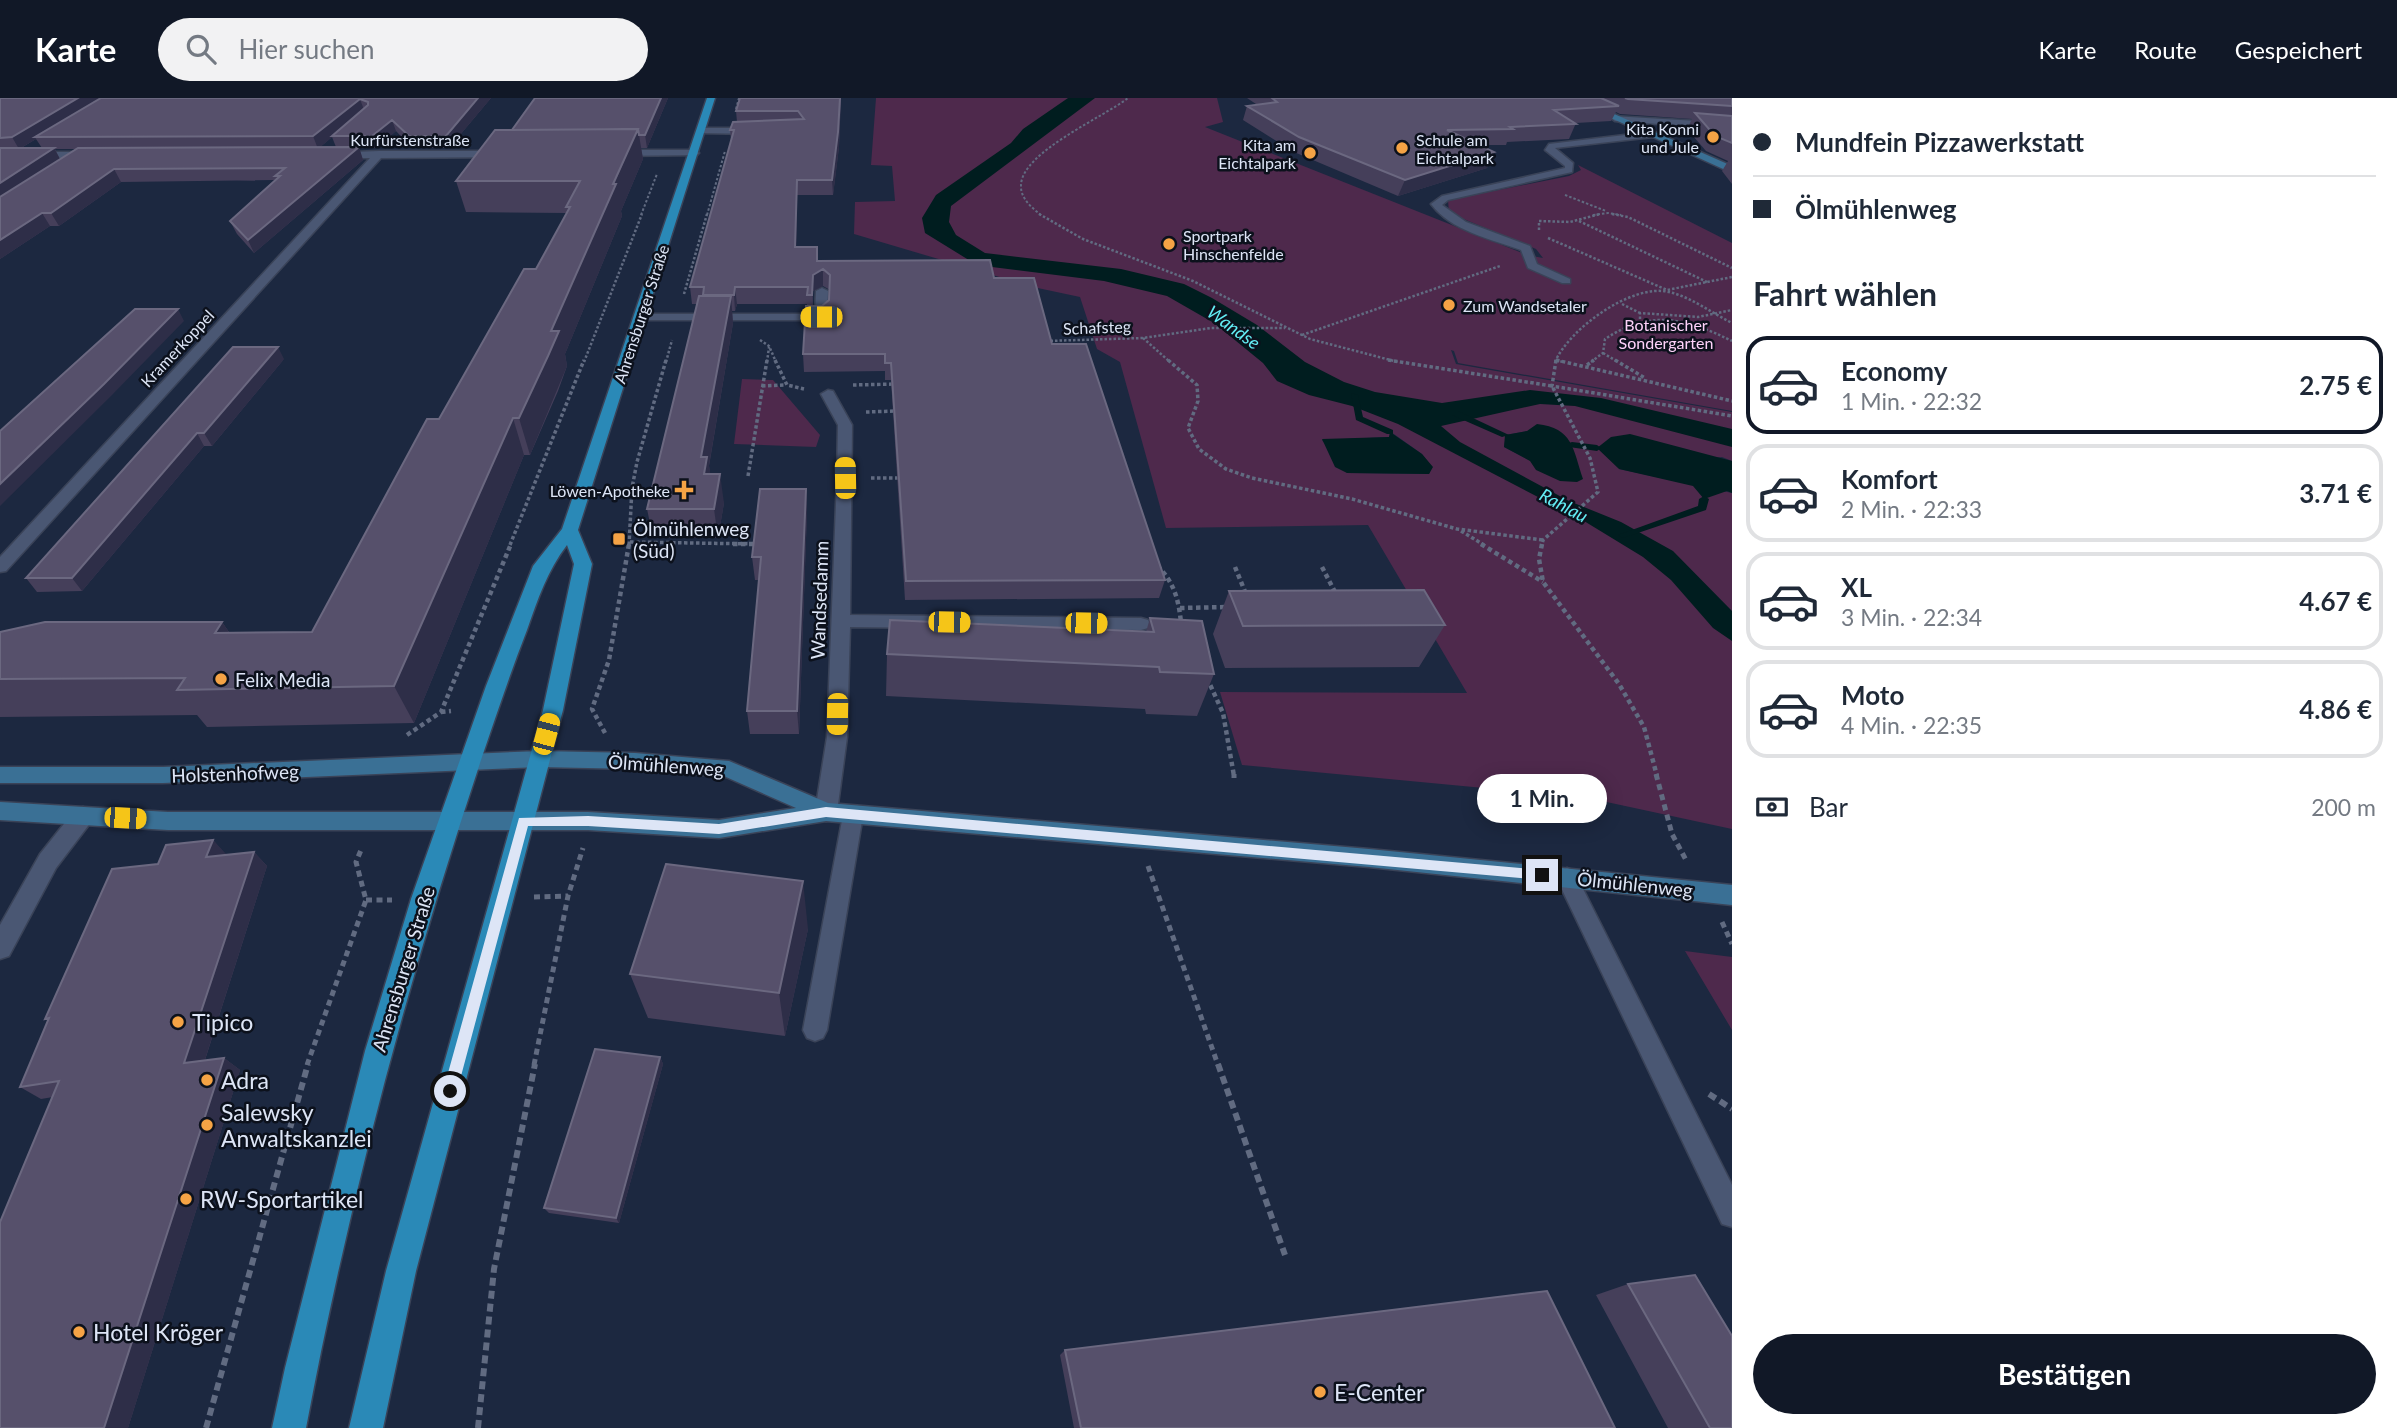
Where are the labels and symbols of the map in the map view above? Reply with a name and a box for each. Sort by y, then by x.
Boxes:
place label: Kita Konni und Jule [1626,119,1699,156]
marker: Kita Konni und Jule [1705,129,1721,145]
street label: Kurfürstenstraße [350,130,470,149]
place label: Schule am Eichtalpark [1416,130,1495,167]
place label: Kita am Eichtalpark [1218,135,1297,172]
marker: Schule am Eichtalpark [1394,140,1410,156]
marker: Kita am Eichtalpark [1302,145,1318,161]
place label: Sportpark Hinschenfelde [1183,226,1284,263]
marker: Sportpark Hinschenfelde [1161,236,1177,252]
street label: Ahrensburger Straße [610,242,672,386]
place label: Zum Wandsetaler [1463,296,1587,315]
marker: Zum Wandsetaler [1441,297,1457,313]
water label: Wandse [1203,300,1265,354]
street label: Kramerkoppel [136,305,218,391]
car [801,307,843,328]
park label: Botanischer Sondergarten [1619,315,1713,352]
street label: Schafsteg [1063,316,1131,338]
car [835,457,856,499]
place label: Löwen-Apotheke [550,481,670,500]
marker: Löwen-Apotheke [676,482,692,498]
water label: Rahlau [1536,483,1592,527]
place label: Ölmühlenweg (Süd) [633,517,749,562]
marker: Ölmühlenweg (Süd) [611,531,627,547]
street label: Wandsedamm [805,540,833,660]
car [928,611,971,633]
car [1065,612,1108,634]
place label: Felix Media [235,668,330,691]
marker: Felix Media [213,671,229,687]
car [827,693,848,735]
car [531,711,562,757]
street label: Ölmühlenweg [607,749,725,781]
street label: Holstenhofweg [171,759,299,787]
callout: 1 Min. [1477,774,1607,822]
car [104,806,147,830]
route end [1526,859,1558,891]
street label: Ölmühlenweg [1576,866,1694,902]
street label: Ahrensburger Straße [367,883,439,1055]
place label: Tipico [192,1008,253,1036]
marker: Tipico [170,1014,186,1030]
place label: Adra [221,1066,269,1094]
marker: Adra [199,1072,215,1088]
route start [434,1075,466,1107]
place label: Salewsky Anwaltskanzlei [221,1098,372,1152]
marker: Salewsky Anwaltskanzlei [199,1117,215,1133]
place label: RW-Sportartikel [200,1185,363,1213]
marker: RW-Sportartikel [178,1191,194,1207]
place label: Hotel Kröger [93,1318,224,1346]
marker: Hotel Kröger [71,1324,87,1340]
place label: E-Center [1334,1378,1425,1406]
marker: E-Center [1312,1384,1328,1400]

